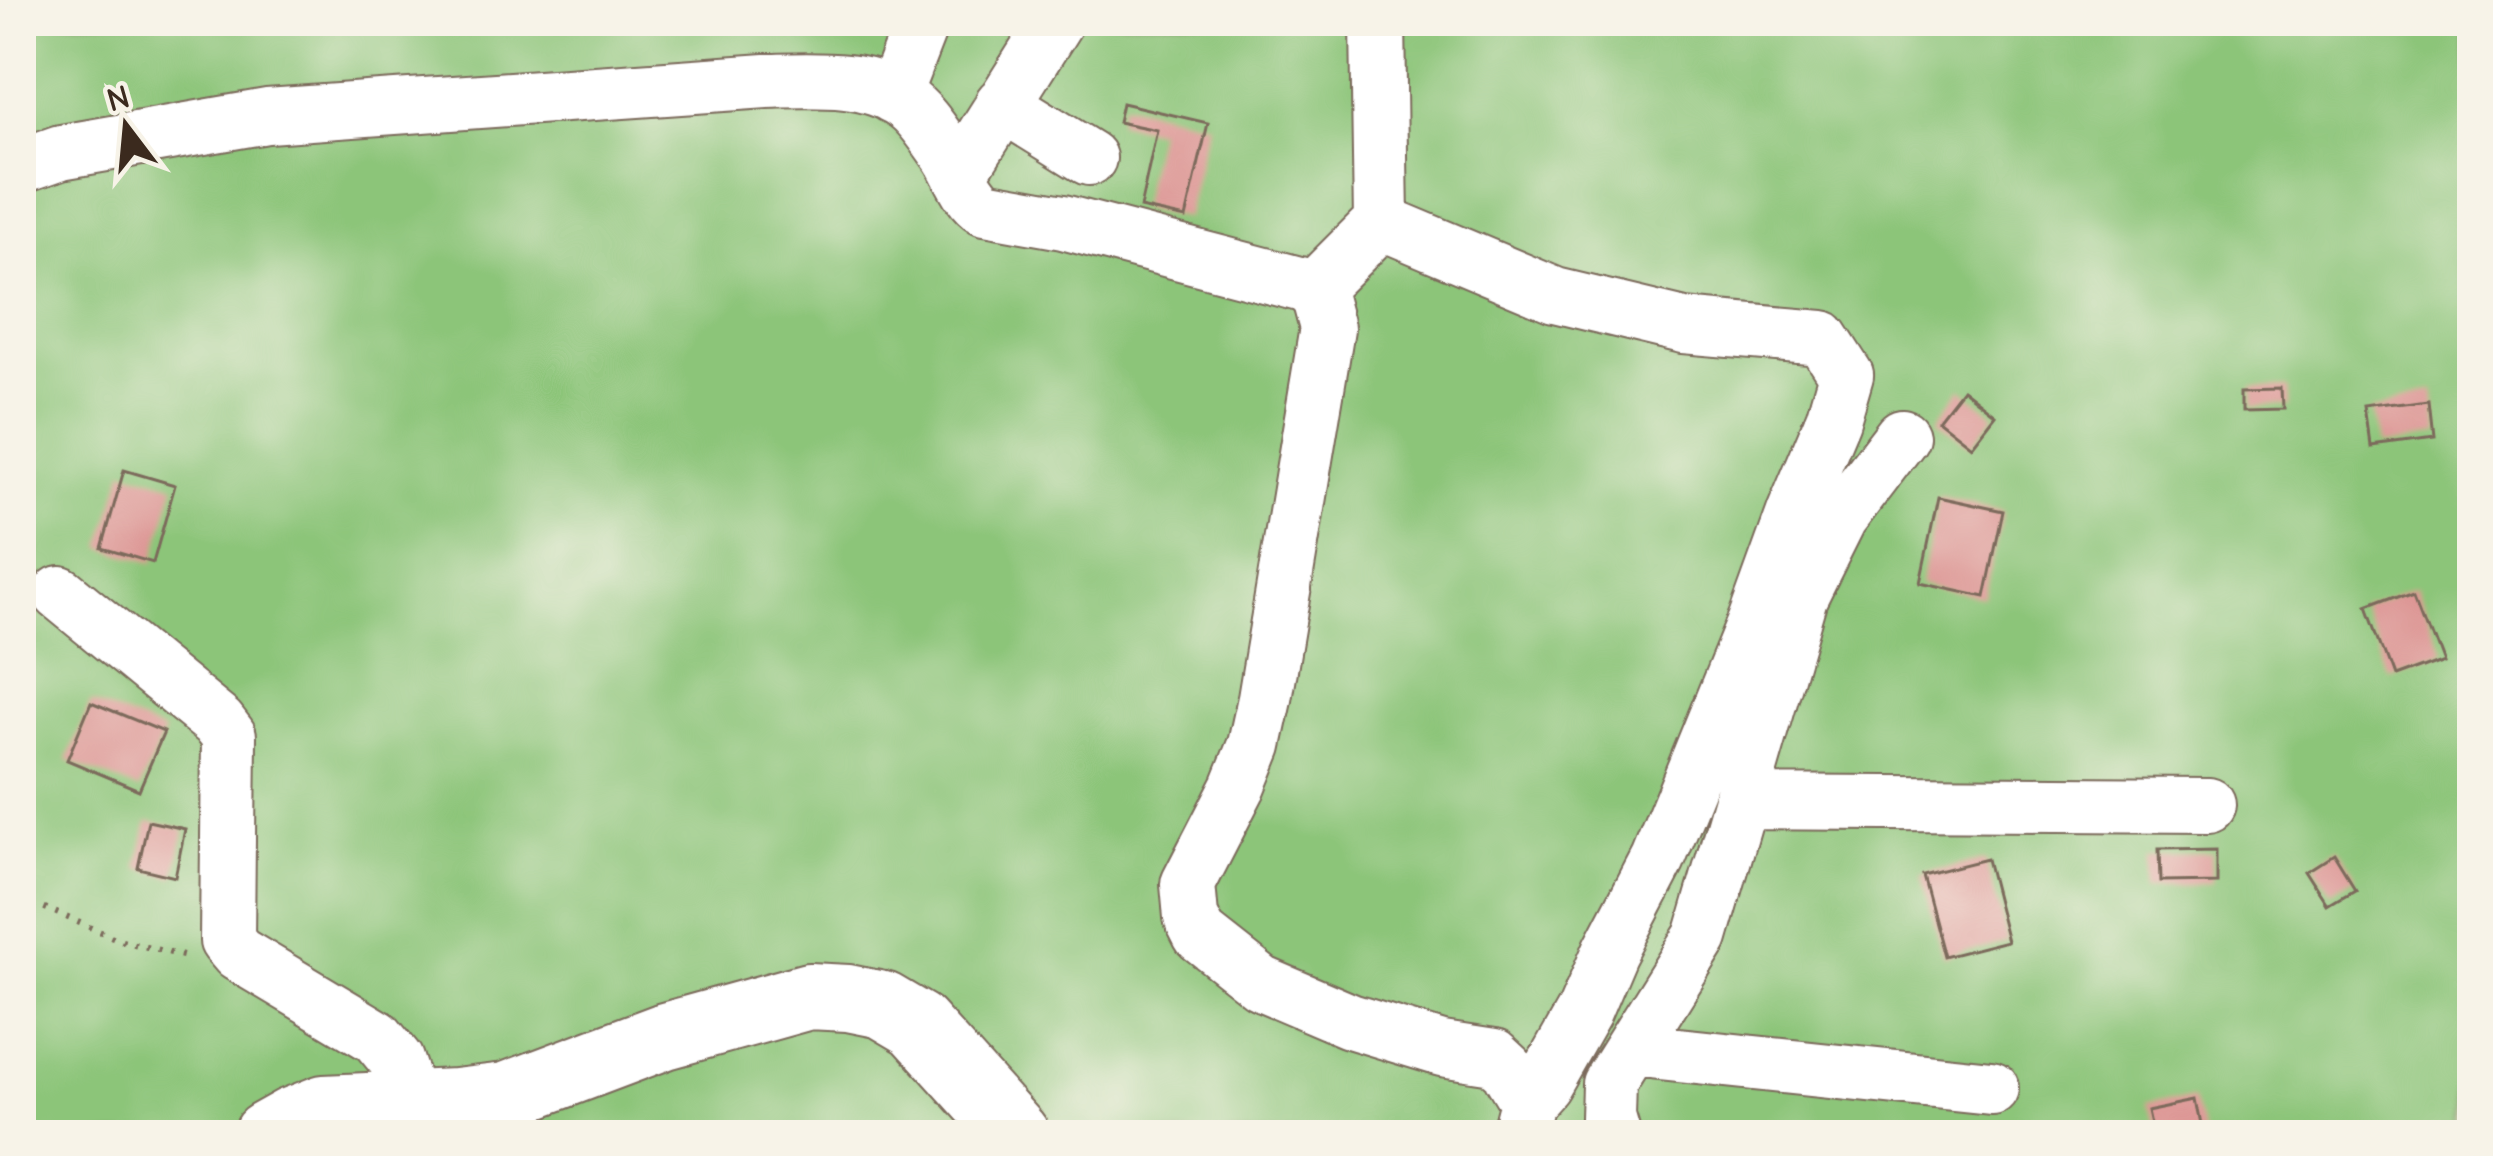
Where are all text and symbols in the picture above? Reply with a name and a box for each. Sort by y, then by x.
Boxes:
north arrow [66,66,186,186]
text: N [102,77,134,119]

